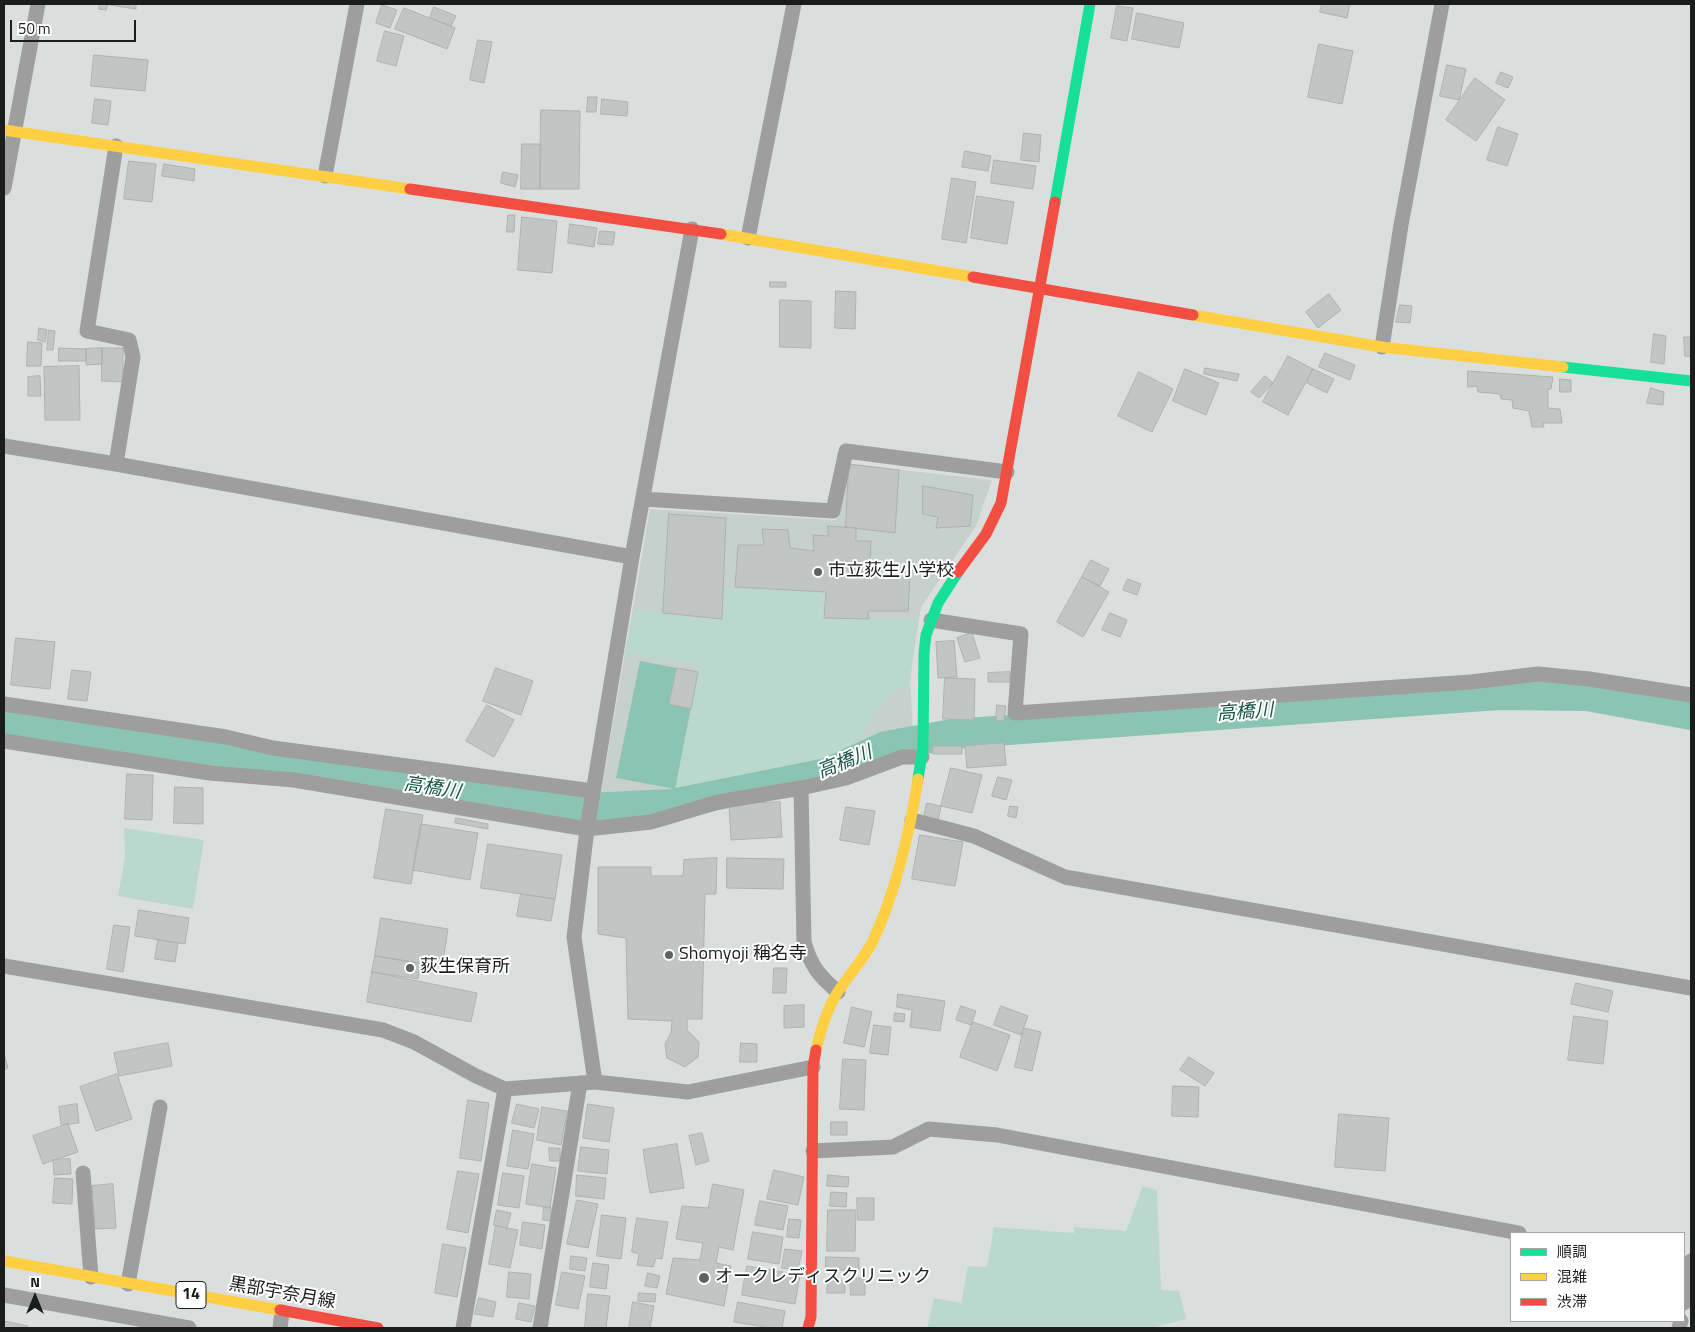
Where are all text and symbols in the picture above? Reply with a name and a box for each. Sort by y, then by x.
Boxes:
scale bar [12,10,139,42]
text: 50 m [18,17,51,40]
place label: 市立荻生小学校 [828,561,954,583]
marker: 市立荻生小学校 [812,566,824,578]
water label: 高橋川 [1216,700,1274,726]
water label: 高橋川 [814,742,876,784]
water label: 高橋川 [402,773,462,805]
place label: Shomyoji 稱名寺 [679,944,807,966]
marker: Shomyoji 稱名寺 [663,949,675,961]
place label: 荻生保育所 [420,957,510,979]
marker: 荻生保育所 [404,962,416,974]
legend [1510,1232,1685,1322]
text: 順調 [1557,1240,1587,1263]
text: 混雑 [1557,1265,1587,1288]
place label: オークレディスクリニック [715,1267,931,1289]
text: N [30,1271,40,1292]
marker: オークレディスクリニック [697,1271,711,1285]
north arrow [10,1272,60,1322]
street label: 黒部宇奈月線 [227,1274,337,1314]
road number: 14 [176,1282,206,1308]
text: 渋滞 [1557,1290,1587,1313]

